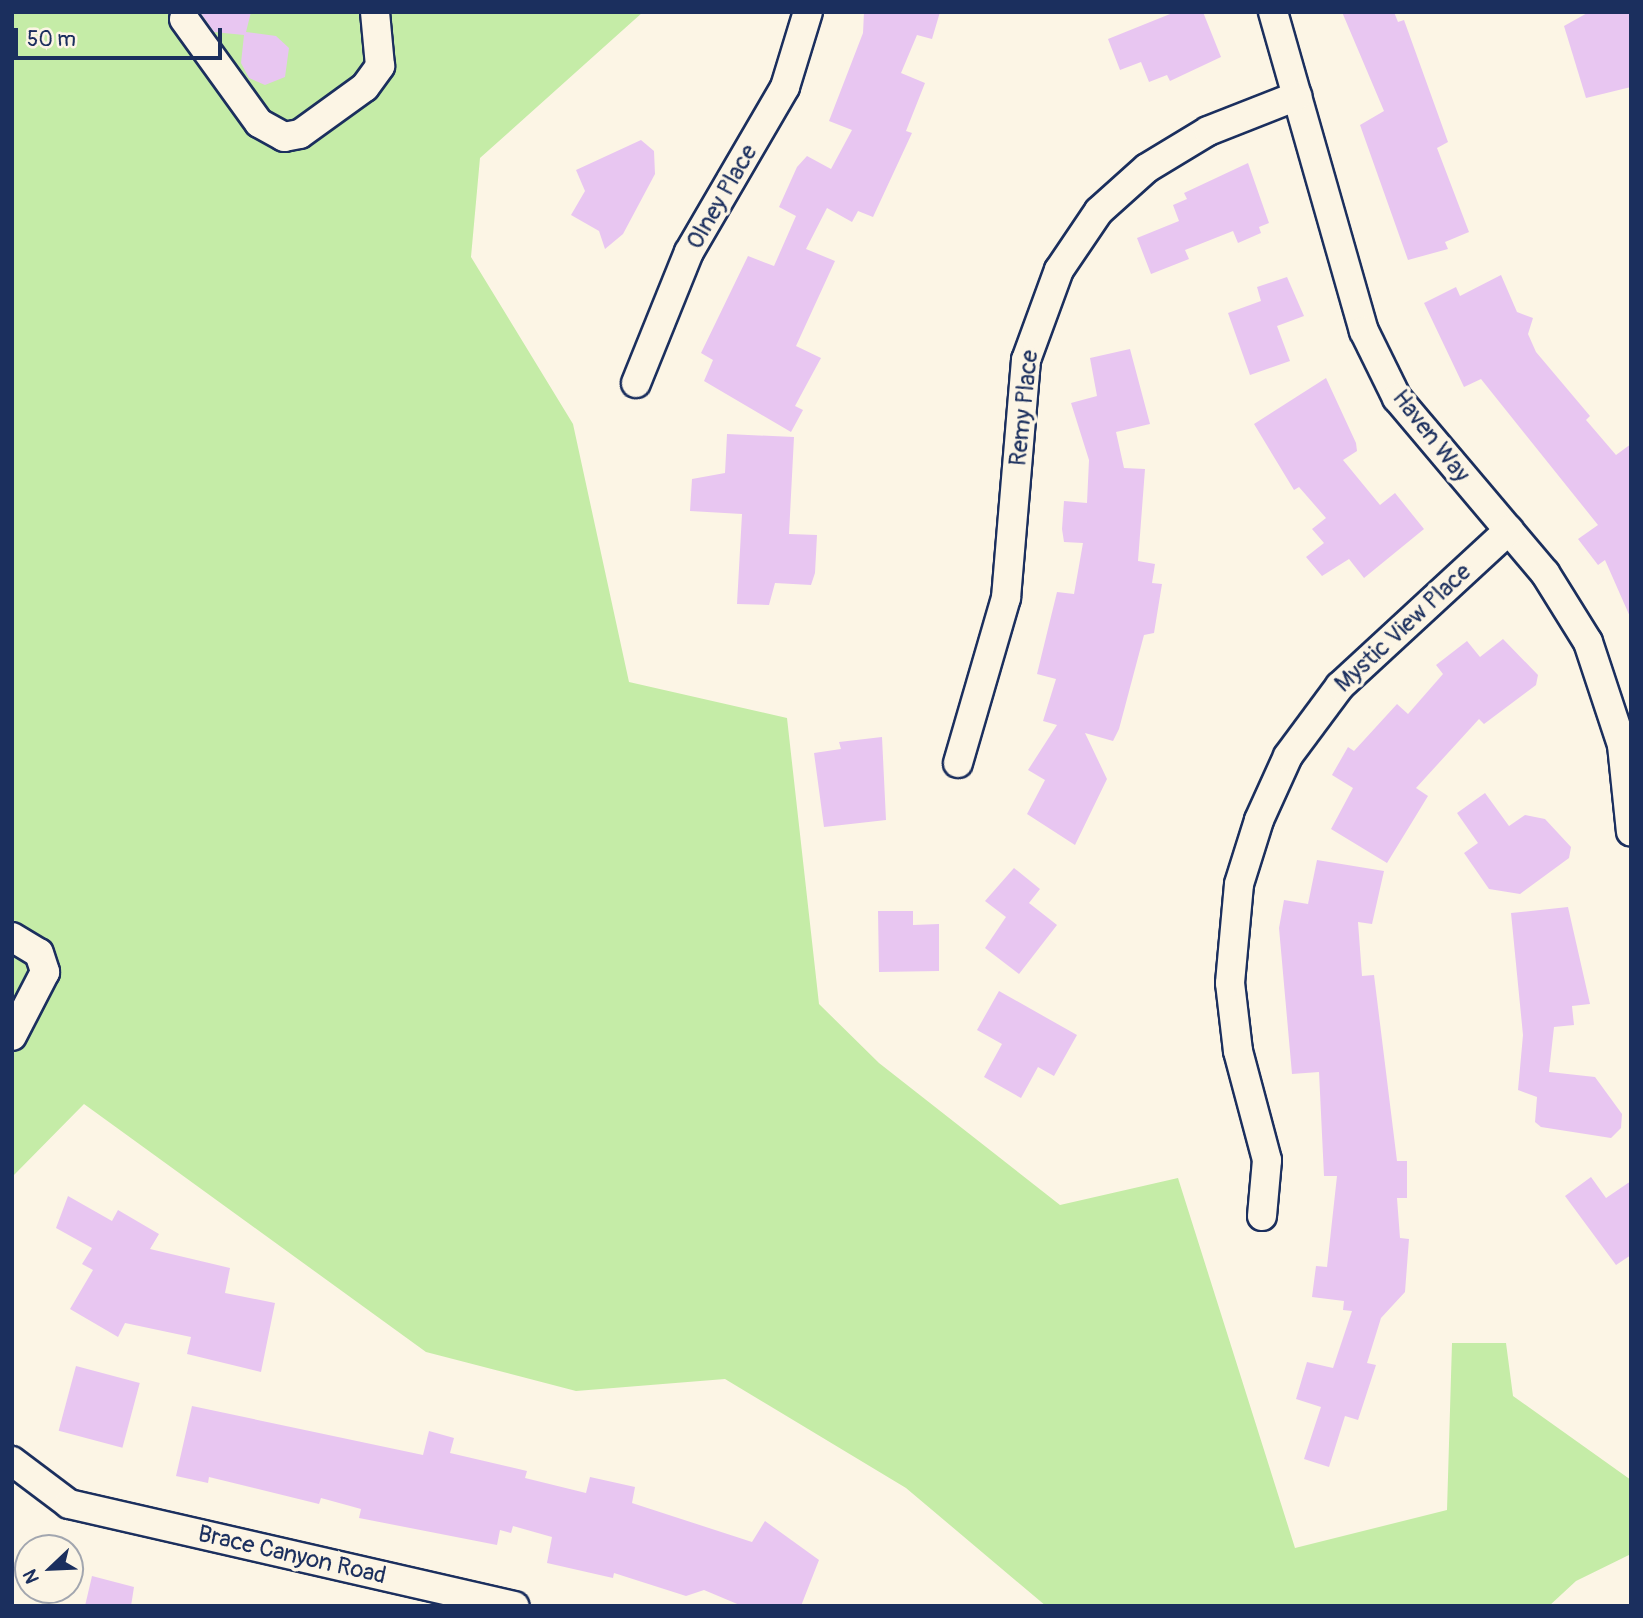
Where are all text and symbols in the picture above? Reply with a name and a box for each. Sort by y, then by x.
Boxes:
scale bar [18,14,226,58]
text: 50 m [27,26,76,53]
street label: Olney Place [681,140,763,254]
street label: Remy Place [1004,349,1044,467]
street label: Haven Way [1386,384,1476,488]
street label: Mystic View Place [1329,558,1477,698]
street label: Brace Canyon Road [195,1519,389,1591]
north arrow [14,1534,84,1604]
text: N [18,1566,45,1587]

